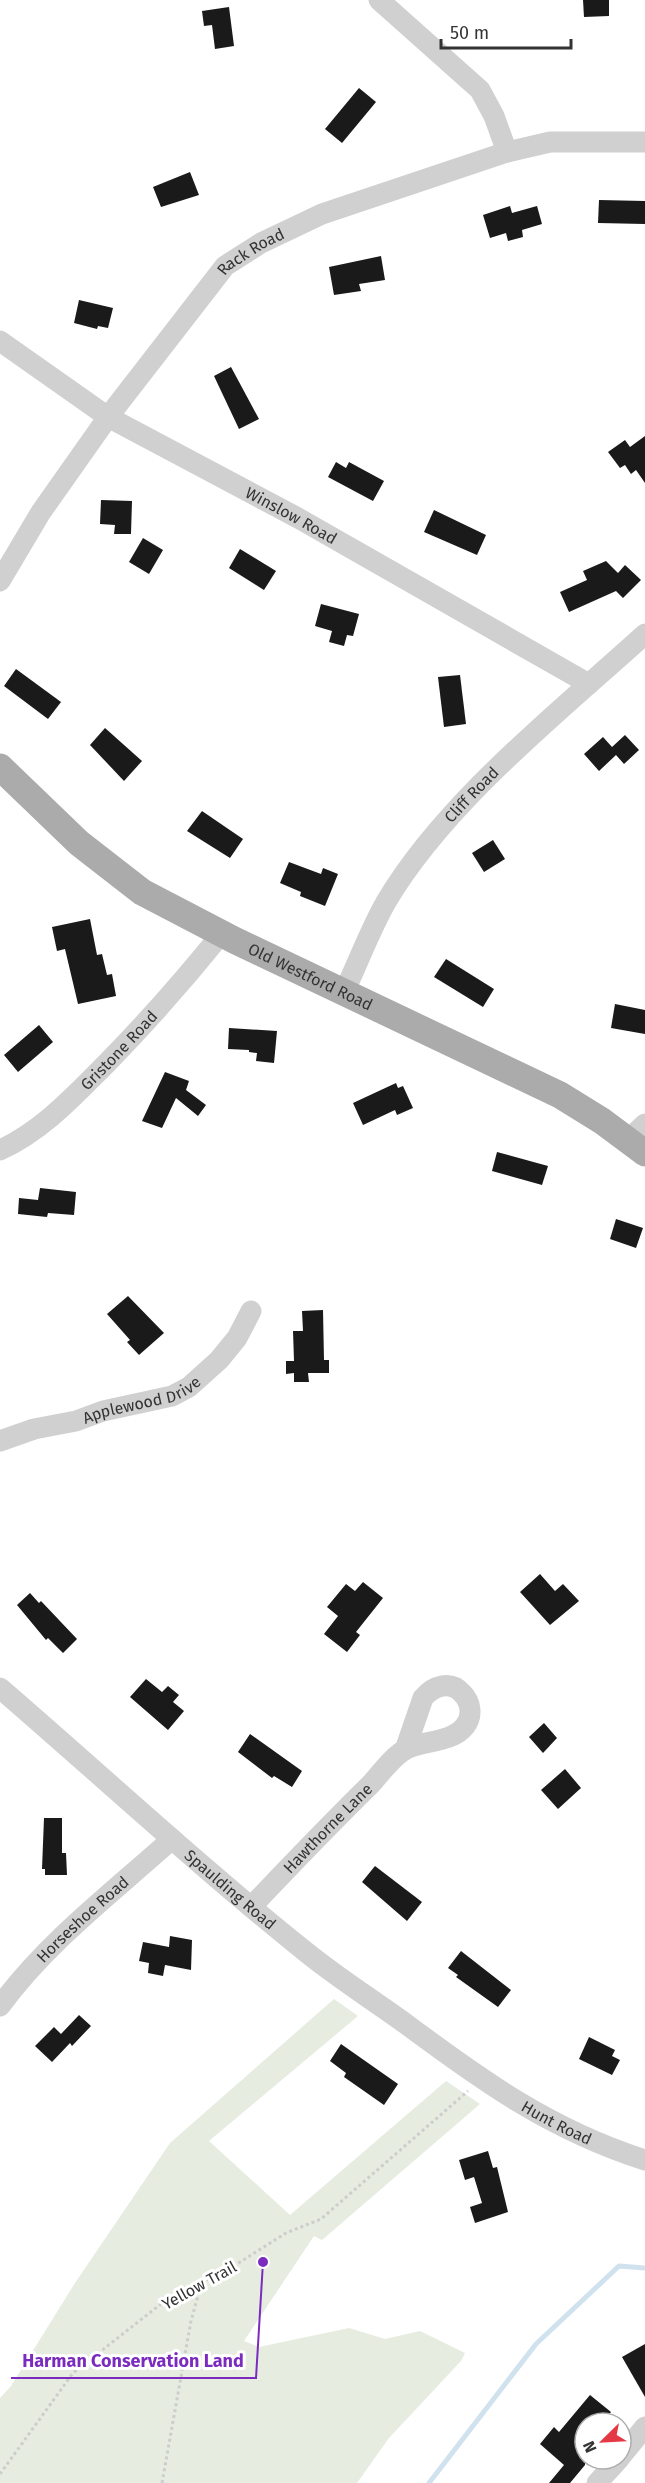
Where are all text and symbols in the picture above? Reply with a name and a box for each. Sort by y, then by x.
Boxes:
scale bar [441,12,572,50]
text: 50 m [450,22,489,44]
street label: Rack Road [213,224,287,279]
street label: Winslow Road [242,483,340,548]
street label: Cliff Road [440,763,503,827]
street label: Old Westford Road [245,939,376,1015]
street label: Gristone Road [77,1007,161,1094]
street label: Applewood Drive [80,1372,205,1428]
street label: Hawthorne Lane [279,1779,376,1877]
street label: Spaulding Road [181,1846,280,1934]
street label: Horseshoe Road [33,1872,133,1967]
street label: Hunt Road [518,2097,595,2149]
street label: Yellow Trail [159,2257,240,2314]
callout: Harman Conservation Land [11,2342,256,2378]
text: Harman Conservation Land [22,2350,244,2372]
north arrow [573,2411,633,2471]
text: N [579,2438,601,2456]

